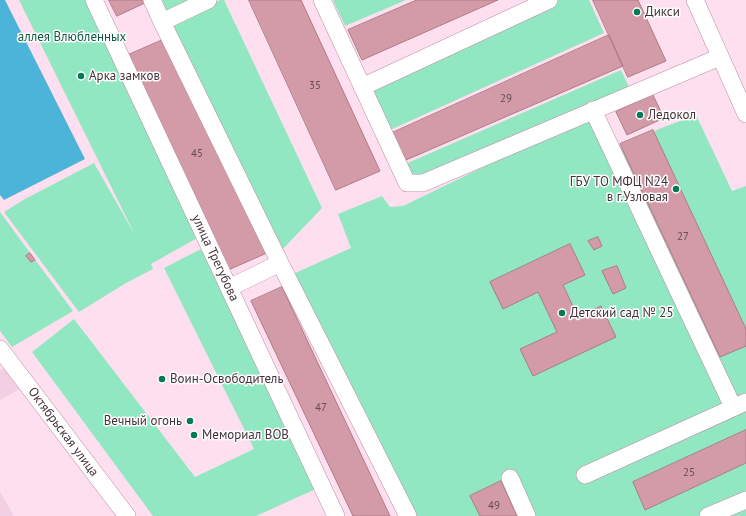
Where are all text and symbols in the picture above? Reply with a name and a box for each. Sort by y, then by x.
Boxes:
place label: Дикси [645,4,680,20]
marker: Дикси [632,7,642,17]
park label: аллея Влюбленных [18,29,126,45]
place label: Арка замков [89,68,160,84]
marker: Арка замков [76,71,86,81]
house number: 35 [309,79,321,93]
house number: 29 [500,92,512,106]
place label: Ледокол [648,107,696,123]
marker: Ледокол [635,110,645,120]
house number: 45 [191,147,203,161]
place label: ГБУ ТО МФЦ N24 в г.Узловая [570,174,668,205]
marker: ГБУ ТО МФЦ N24 в г.Узловая [671,184,681,194]
street label: улица Трегубова [188,212,242,304]
house number: 27 [677,230,689,244]
place label: Детский сад № 25 [570,305,673,321]
marker: Детский сад № 25 [557,308,567,318]
place label: Воин-Освободитель [170,371,283,387]
marker: Воин-Освободитель [157,374,167,384]
street label: Октябрьская улица [24,384,102,480]
house number: 47 [315,401,327,415]
place label: Вечный огонь [104,413,182,429]
marker: Вечный огонь [185,416,195,426]
place label: Мемориал ВОВ [202,427,289,443]
marker: Мемориал ВОВ [189,430,199,440]
house number: 25 [683,466,695,480]
house number: 49 [488,499,500,513]

